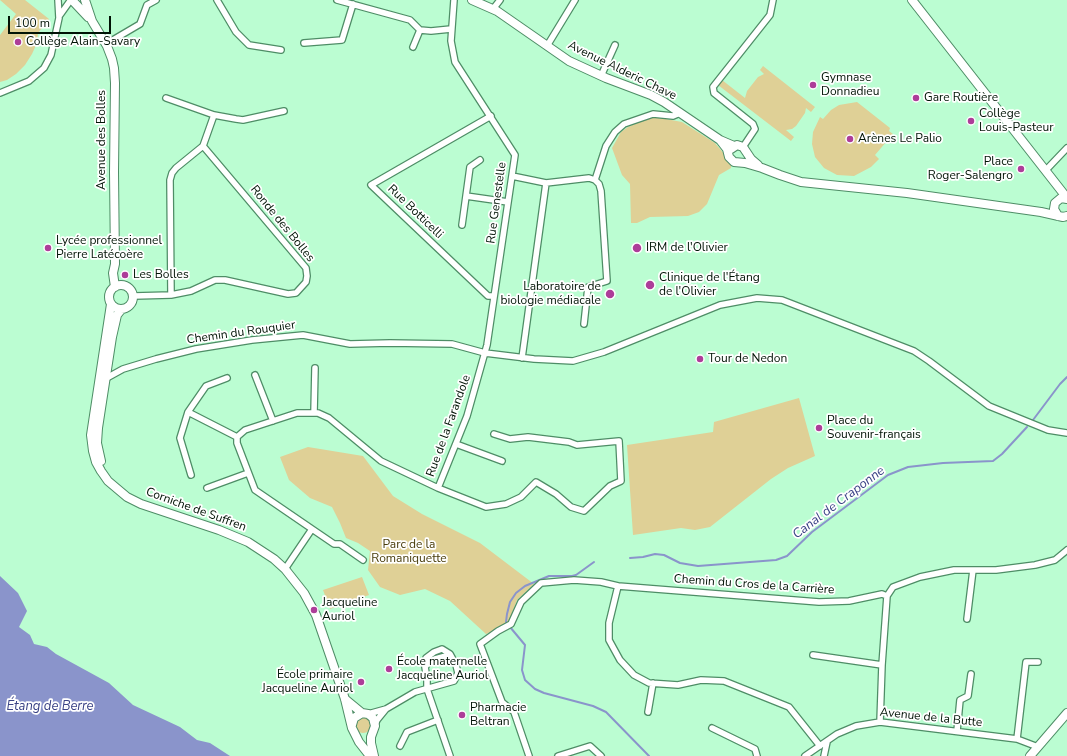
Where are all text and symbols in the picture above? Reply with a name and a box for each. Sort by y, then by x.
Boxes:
scale bar [10,8,113,34]
text: 100 m [15,15,50,31]
place label: Collège Alain-Savary [26,35,140,49]
marker: Collège Alain-Savary [13,37,23,47]
street label: Avenue Alderic Chave [565,38,679,104]
place label: Gymnase Donnadieu [821,71,879,99]
marker: Gymnase Donnadieu [808,80,818,90]
street label: Avenue des Bolles [95,90,109,190]
place label: Gare Routière [924,91,998,105]
marker: Gare Routière [911,93,921,103]
place label: Collège Louis-Pasteur [979,107,1053,135]
marker: Collège Louis-Pasteur [966,116,976,126]
place label: Arènes Le Palio [858,132,942,146]
marker: Arènes Le Palio [845,134,855,144]
place label: Place Roger-Salengro [928,155,1013,183]
street label: Rue Genestelle [484,161,510,245]
marker: Place Roger-Salengro [1016,164,1026,174]
street label: Rue Botticelli [384,182,446,242]
street label: Ronde des Bolles [247,183,317,265]
place label: Lycée professionnel Pierre Latécoère [56,234,162,262]
place label: IRM de l'Olivier [646,241,728,255]
marker: IRM de l'Olivier [631,242,643,254]
marker: Lycée professionnel Pierre Latécoère [43,243,53,253]
place label: Les Bolles [133,268,189,282]
marker: Les Bolles [120,270,130,280]
place label: Clinique de l'Étang de l'Olivier [659,271,760,299]
marker: Clinique de l'Étang de l'Olivier [644,279,656,291]
place label: Laboratoire de biologie médiacale [501,280,601,308]
marker: Laboratoire de biologie médiacale [604,288,616,300]
street label: Chemin du Rouquier [186,318,296,348]
place label: Tour de Nedon [708,352,787,366]
marker: Tour de Nedon [695,354,705,364]
street label: Rue de la Farandole [424,373,474,479]
place label: Place du Souvenir-français [827,414,921,442]
marker: Place du Souvenir-français [814,423,824,433]
water label: Canal de Craponne [790,463,888,543]
street label: Corniche de Suffren [144,485,248,535]
park label: Parc de la Romaniquette [371,538,447,566]
street label: Chemin du Cros de la Carrière [673,572,835,598]
place label: Jacqueline Auriol [322,596,377,624]
marker: Jacqueline Auriol [309,605,319,615]
place label: École maternelle Jacqueline Auriol [397,655,488,683]
marker: École maternelle Jacqueline Auriol [384,664,394,674]
place label: École primaire Jacqueline Auriol [262,668,353,696]
marker: École primaire Jacqueline Auriol [356,677,366,687]
water label: Étang de Berre [7,699,93,715]
place label: Pharmacie Beltran [470,701,526,729]
street label: Avenue de la Butte [879,705,983,731]
marker: Pharmacie Beltran [457,710,467,720]

